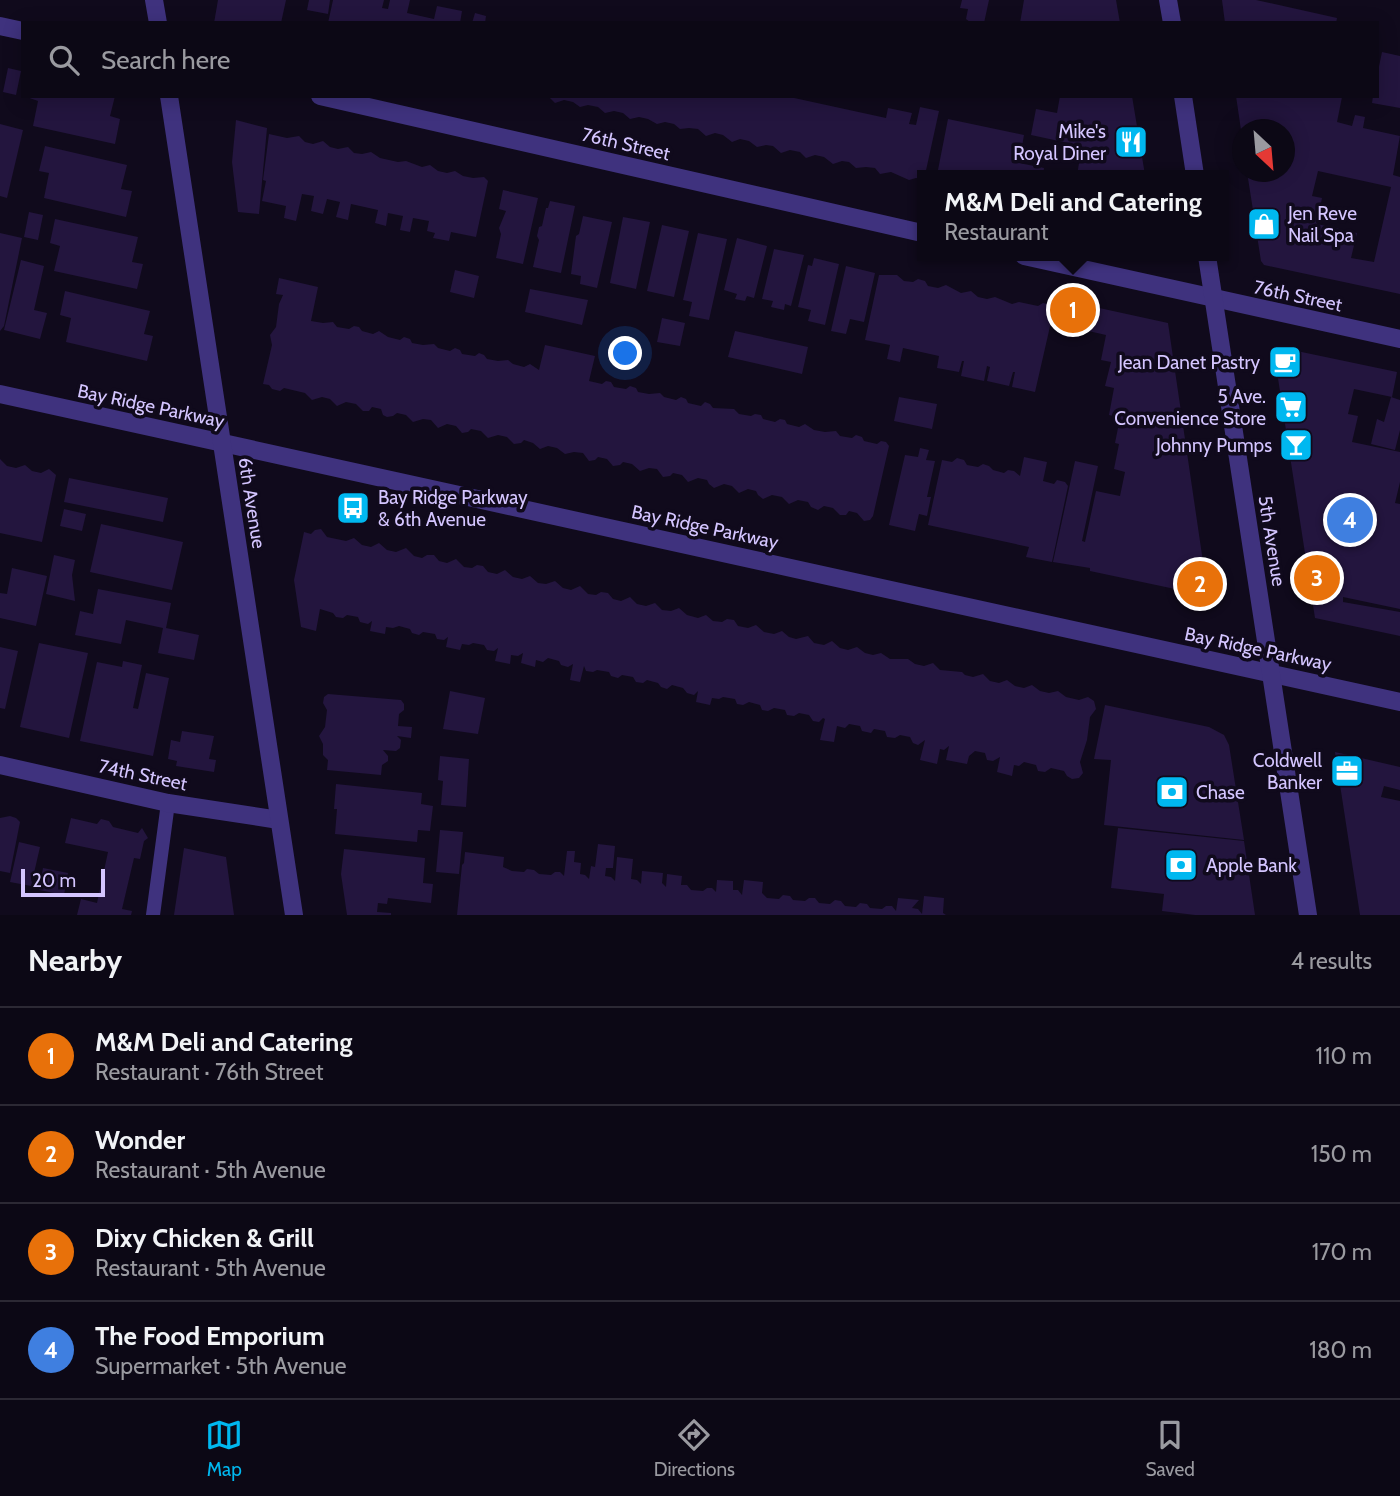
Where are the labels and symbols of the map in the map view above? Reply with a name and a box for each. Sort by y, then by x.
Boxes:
north arrow [1232,119,1295,182]
place label: Mike's Royal Diner [1013,120,1106,165]
street label: 76th Street [580,123,673,165]
restaurant icon: Mike's Royal Diner [1112,123,1150,161]
place label: Jen Reve Nail Spa [1287,202,1357,247]
shop icon: Jen Reve Nail Spa [1245,205,1283,243]
street label: 76th Street [1252,275,1345,317]
pin: 1 [1050,284,1096,336]
your location [608,336,642,370]
cafe icon: Jean Danet Pastry [1266,343,1304,381]
place label: Jean Danet Pastry [1117,351,1260,374]
street label: Bay Ridge Parkway [75,379,227,433]
place label: 5 Ave. Convenience Store [1114,385,1266,430]
supermarket icon: 5 Ave. Convenience Store [1272,388,1310,426]
bar icon: Johnny Pumps [1277,426,1315,464]
place label: Johnny Pumps [1155,434,1272,457]
street label: 6th Avenue [233,456,271,551]
place label: Bay Ridge Parkway & 6th Avenue [378,486,528,531]
bus stop icon: Bay Ridge Parkway & 6th Avenue [334,489,372,527]
street label: 5th Avenue [1253,494,1291,588]
pin: 4 [1327,494,1373,546]
street label: Bay Ridge Parkway [629,500,781,554]
pin: 3 [1294,552,1340,604]
pin: 2 [1177,558,1223,610]
street label: Bay Ridge Parkway [1182,622,1334,676]
place label: Coldwell Banker [1253,749,1323,794]
office icon: Coldwell Banker [1328,752,1366,790]
street label: 74th Street [97,754,190,796]
bank icon: Chase [1153,773,1191,811]
place label: Chase [1196,781,1245,804]
bank icon: Apple Bank [1162,846,1200,884]
place label: Apple Bank [1206,854,1297,877]
scale bar [21,866,105,898]

